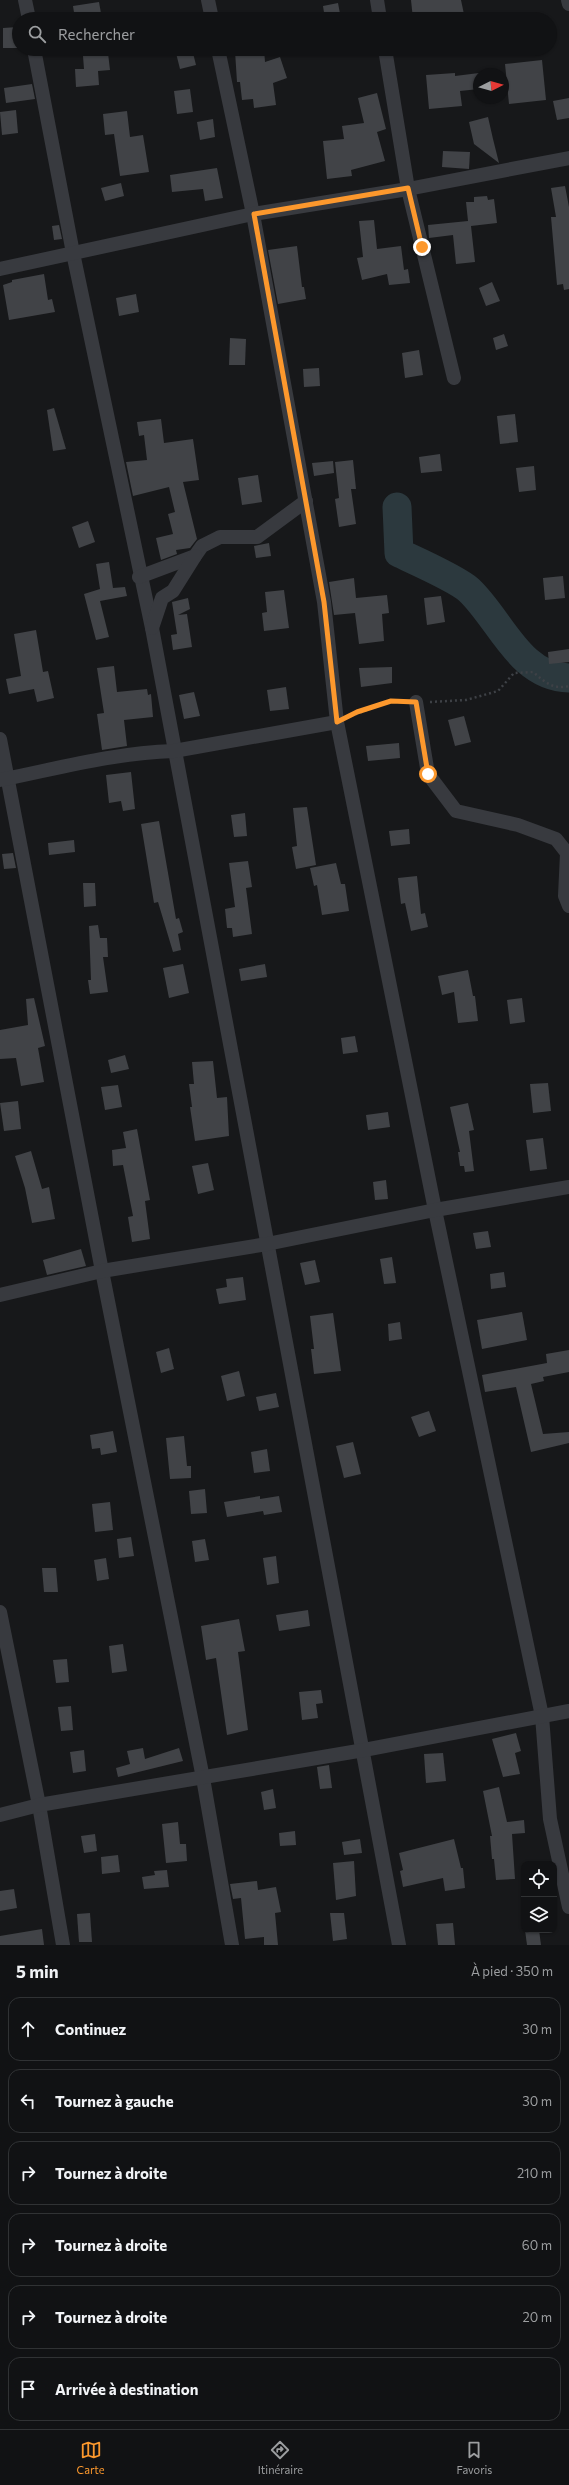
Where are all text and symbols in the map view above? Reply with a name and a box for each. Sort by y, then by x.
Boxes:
search box [12,12,557,56]
icon: search [26,23,48,45]
text: Rechercher [58,25,135,43]
north arrow [473,68,509,104]
route end [413,238,431,256]
route start [419,765,437,783]
map controls [521,1861,557,1933]
button: locate [521,1861,557,1897]
button: layers [521,1897,557,1933]
text: 5 min [16,1961,59,1982]
text: À pied · 350 m [471,1963,553,1979]
icon: ahead [17,2018,39,2040]
text: Continuez [55,2020,126,2038]
text: 30 m [522,2021,552,2037]
icon: left [17,2090,39,2112]
text: Tournez à gauche [55,2092,174,2110]
text: 30 m [522,2093,552,2109]
icon: right [17,2162,39,2184]
text: Tournez à droite [55,2164,167,2182]
text: 210 m [517,2165,552,2181]
icon: right [17,2234,39,2256]
text: Tournez à droite [55,2236,167,2254]
text: 60 m [522,2237,552,2253]
icon: right [17,2306,39,2328]
text: Tournez à droite [55,2308,167,2326]
text: 20 m [523,2309,552,2325]
icon: arrive [17,2378,39,2400]
text: Arrivée à destination [55,2380,198,2398]
tab: Carte [77,2439,105,2476]
tab: Itinéraire [258,2439,303,2476]
tab: Favoris [456,2439,492,2476]

